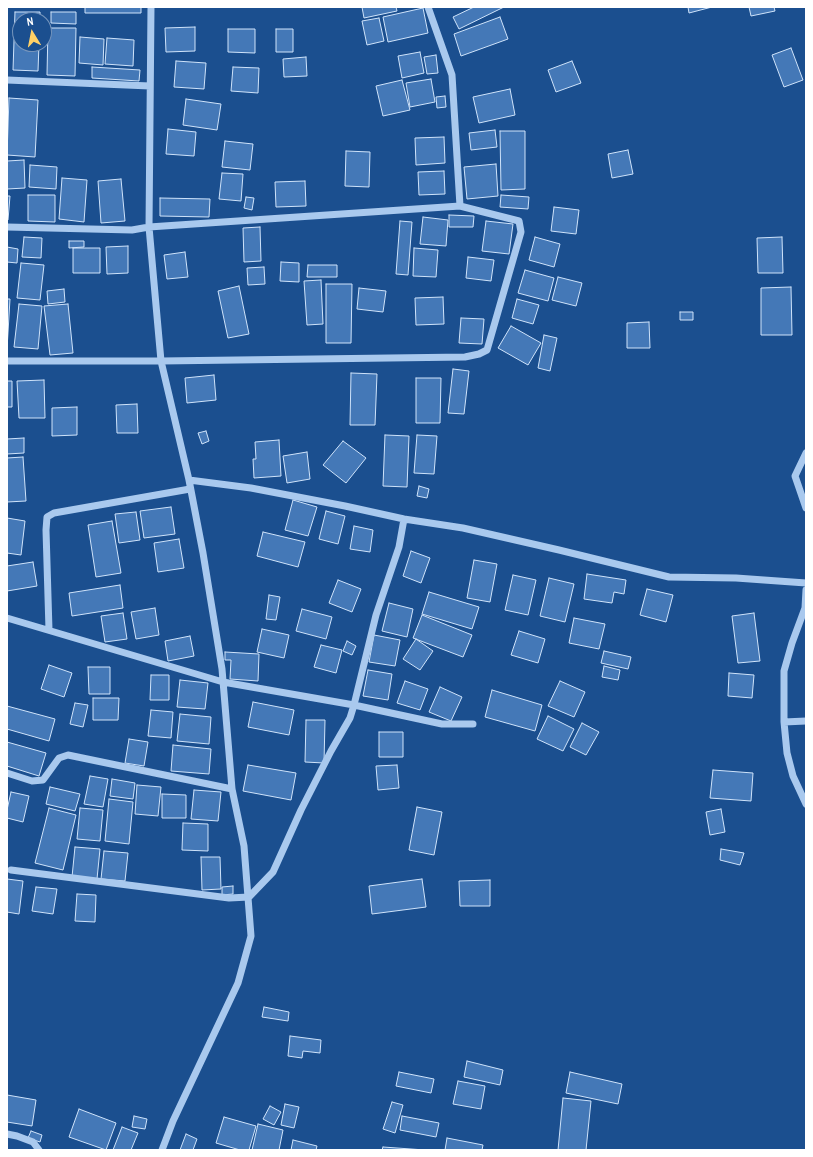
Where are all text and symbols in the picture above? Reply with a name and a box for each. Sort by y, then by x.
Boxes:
north arrow [12,12,52,52]
text: N [26,14,35,29]

